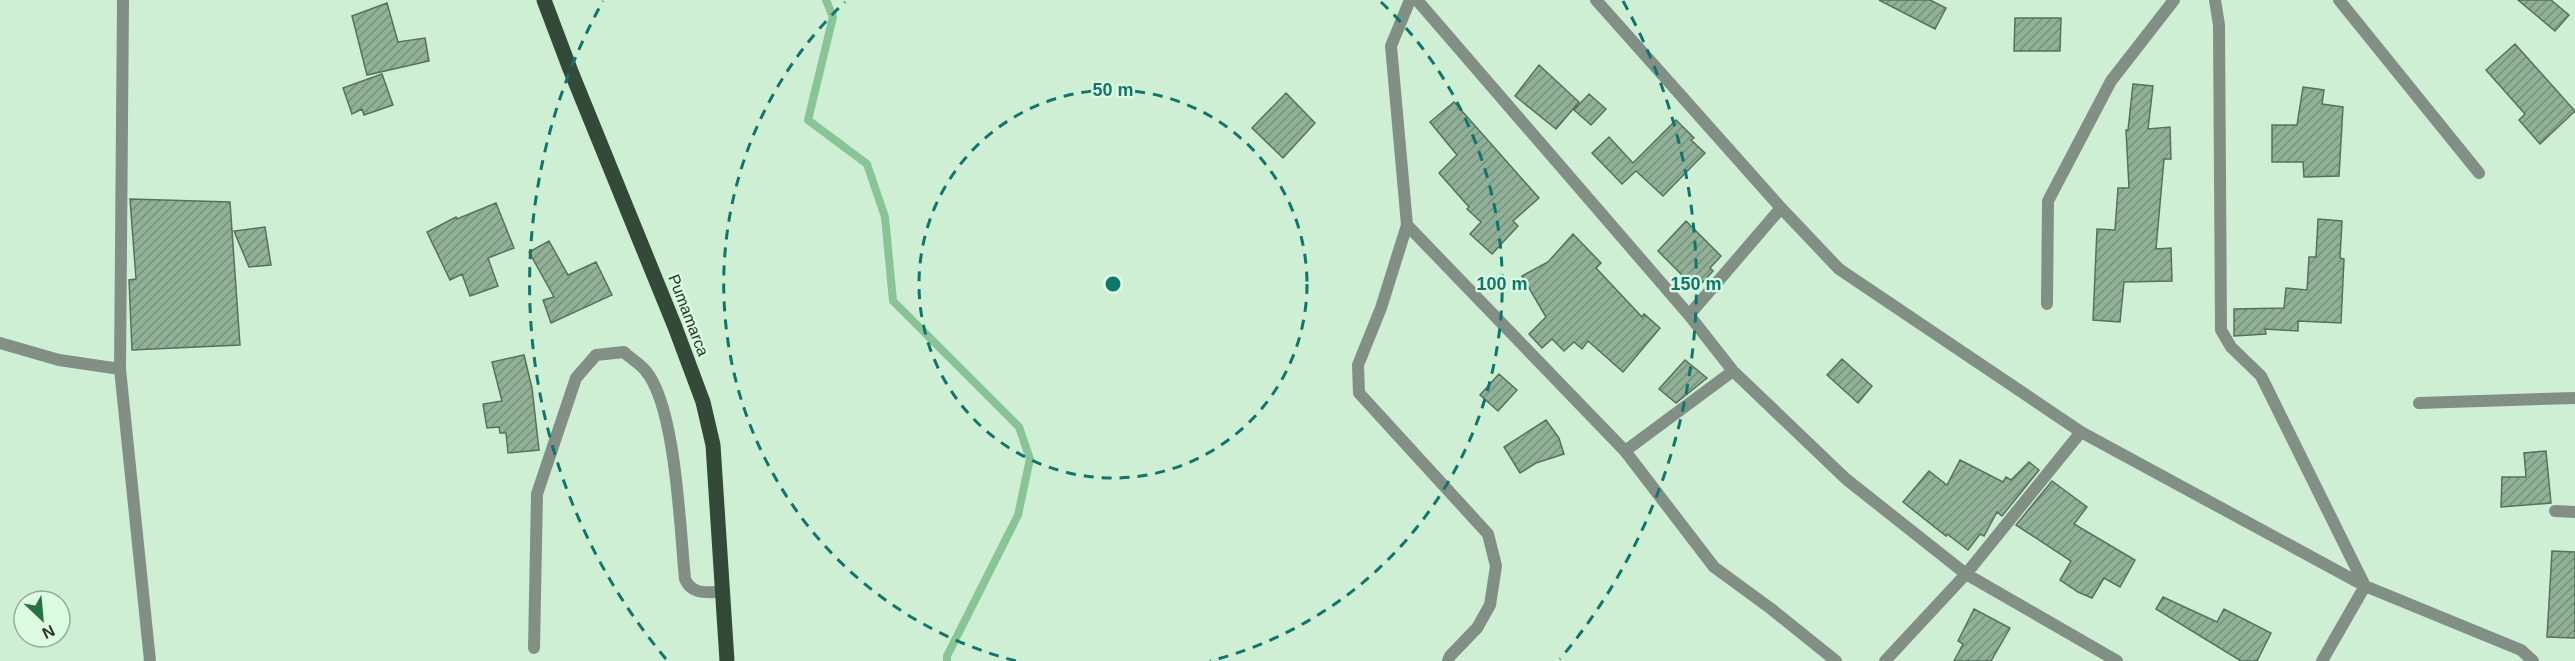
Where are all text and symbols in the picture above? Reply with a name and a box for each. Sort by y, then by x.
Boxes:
text: 50 m [1092,80,1134,100]
street label: Pumamarca [665,272,712,359]
centre of rings [1103,274,1123,294]
text: 100 m [1476,274,1528,294]
text: 150 m [1670,274,1722,294]
north arrow [12,589,72,649]
text: N [39,622,57,642]

